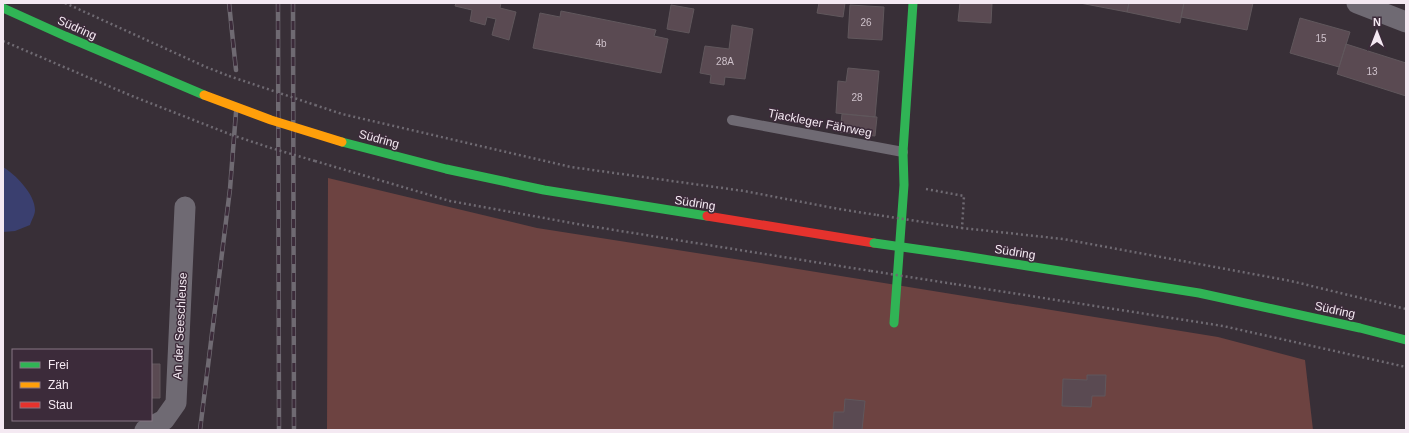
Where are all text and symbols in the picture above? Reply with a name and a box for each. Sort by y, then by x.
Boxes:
north arrow [1357,12,1397,52]
street label: Südring [55,13,99,43]
text: N [1373,16,1381,28]
house number: 26 [860,17,872,28]
house number: 15 [1315,33,1327,44]
house number: 4b [595,38,607,49]
house number: 28A [716,56,734,67]
house number: 13 [1366,66,1378,77]
house number: 28 [851,92,863,103]
street label: Tjackleger Fährweg [767,106,873,140]
street label: Südring [357,127,401,151]
street label: Südring [673,193,717,213]
street label: Südring [993,242,1037,262]
street label: An der Seeschleuse [170,272,190,380]
street label: Südring [1313,299,1357,321]
legend [12,349,152,421]
text: Frei [48,358,69,372]
text: Zäh [48,378,69,392]
text: Stau [48,398,73,412]

